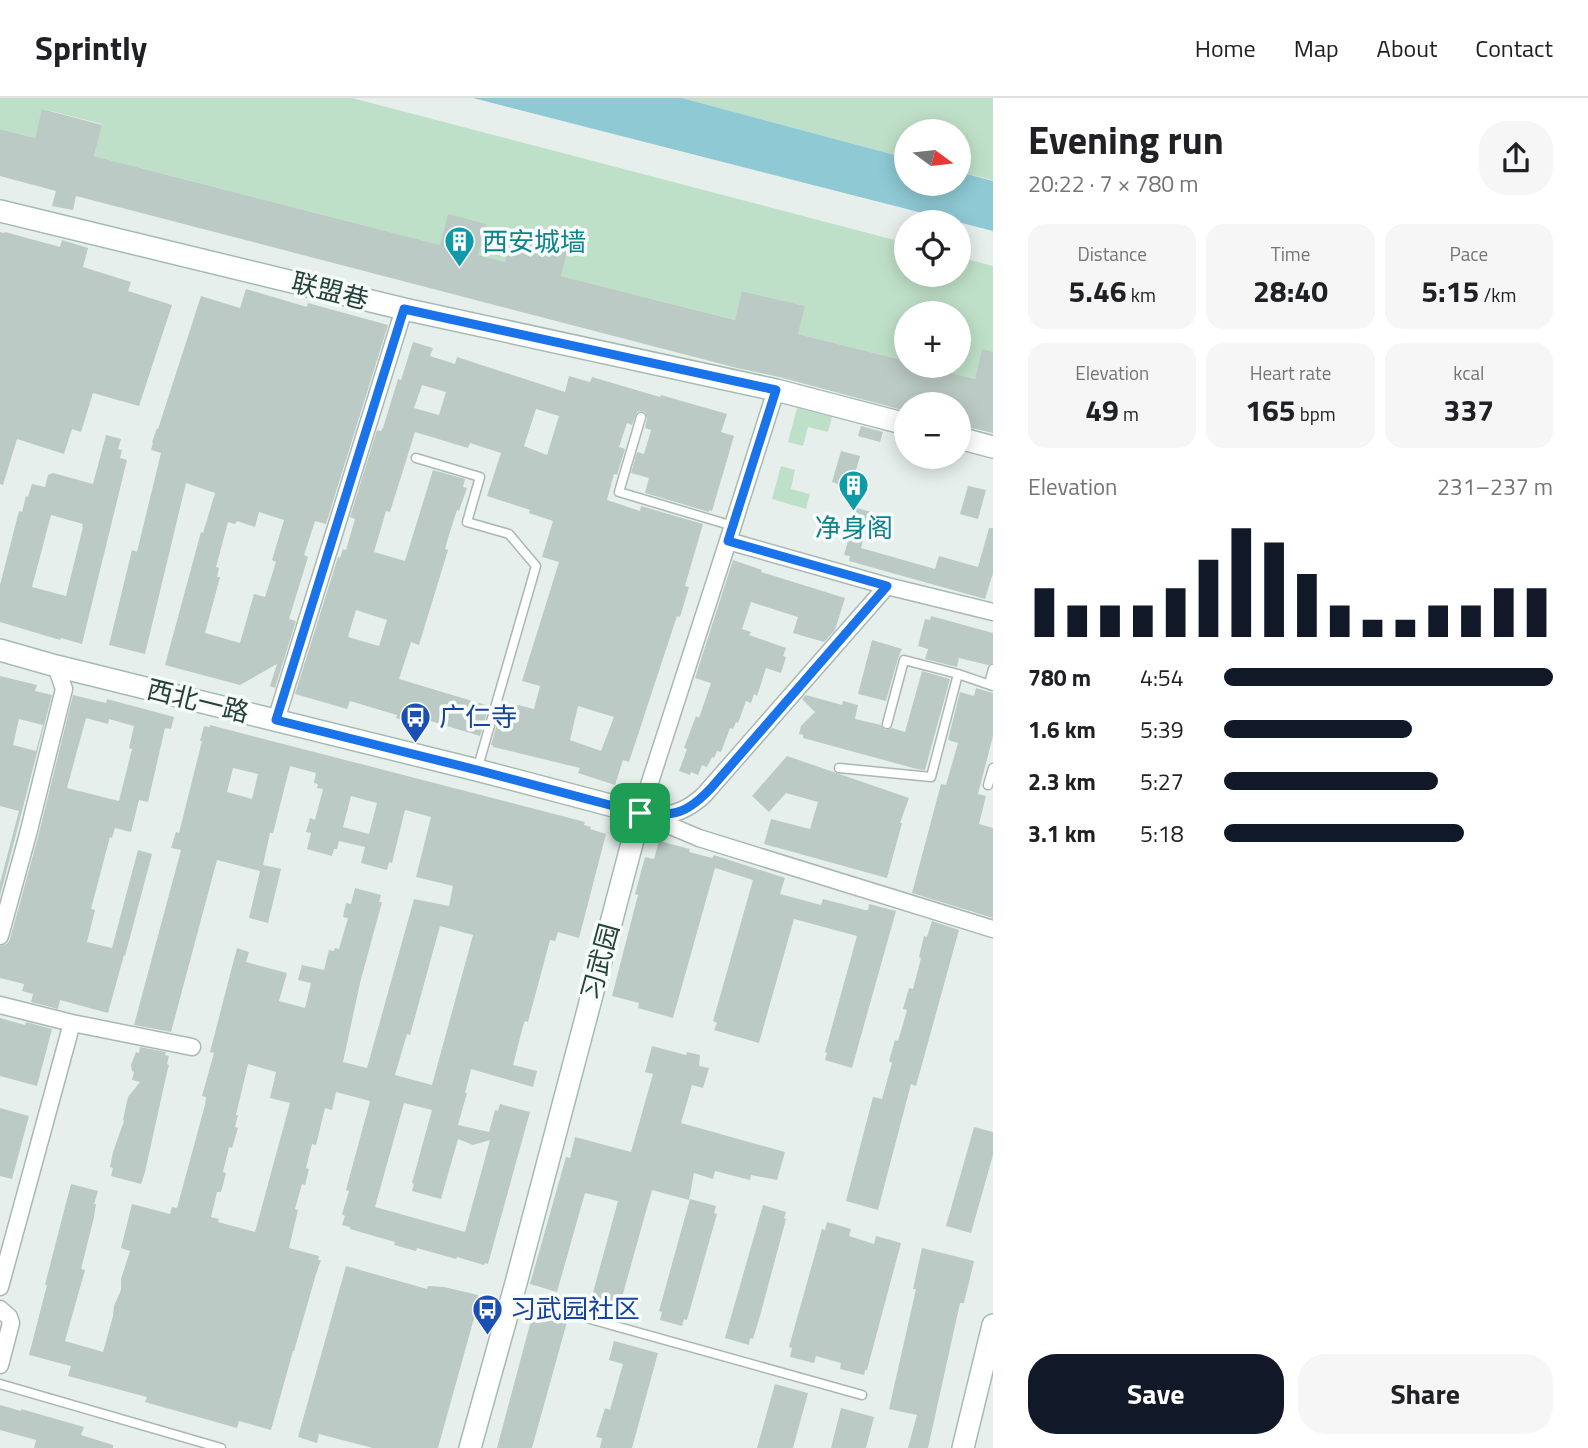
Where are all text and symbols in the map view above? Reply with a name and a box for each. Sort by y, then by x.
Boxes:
text: Sprintly [35,23,147,73]
text: Home [1195,30,1256,66]
text: Map [1294,30,1339,66]
text: About [1377,30,1437,66]
text: Contact [1475,30,1553,66]
text: Evening run [1028,111,1224,169]
north arrow [894,119,971,196]
map controls [894,119,971,469]
button: share [1479,121,1553,195]
text: 20:22 · 7 × 780 m [1028,166,1198,201]
button: locate [894,210,971,287]
place label: 西安城墙 [482,222,586,261]
building icon: 西安城墙 [442,225,476,269]
text: Distance [1077,239,1147,268]
text: Time [1271,239,1310,268]
text: Pace [1450,239,1488,268]
street label: 联盟巷 [288,262,373,319]
text: 5.46 [1069,268,1127,314]
text: 28:40 [1253,268,1328,314]
text: 5:15 [1421,268,1479,314]
text: km [1127,280,1156,309]
text: /km [1479,280,1516,309]
button: + [894,301,971,378]
text: Elevation [1075,358,1149,387]
text: Heart rate [1250,358,1331,387]
text: kcal [1453,358,1484,387]
text: 49 [1085,387,1119,433]
text: 165 [1245,387,1296,433]
text: 337 [1444,387,1494,433]
button: − [894,392,971,469]
text: m [1119,399,1139,428]
text: bpm [1296,399,1336,428]
building icon: 净身阁 [837,468,871,512]
text: Elevation [1028,469,1117,504]
text: 231–237 m [1437,469,1553,504]
place label: 净身阁 [815,508,893,547]
text: 780 m [1028,660,1091,695]
text: 4:54 [1140,660,1184,695]
street label: 西北一路 [143,669,253,732]
place label: 广仁寺 [439,697,517,736]
bus stop icon: 广仁寺 [399,700,433,744]
text: 1.6 km [1028,712,1096,747]
text: 5:39 [1140,712,1184,747]
text: 2.3 km [1028,764,1096,799]
text: 5:27 [1140,764,1184,799]
pin [610,783,670,843]
icon: arrive [621,794,659,832]
text: 3.1 km [1028,816,1096,851]
text: 5:18 [1140,816,1184,851]
street label: 习武园 [571,919,628,1005]
place label: 习武园社区 [510,1289,640,1328]
bus stop icon: 习武园社区 [470,1292,504,1336]
button: Save [1028,1354,1284,1434]
button: Share [1298,1354,1553,1434]

